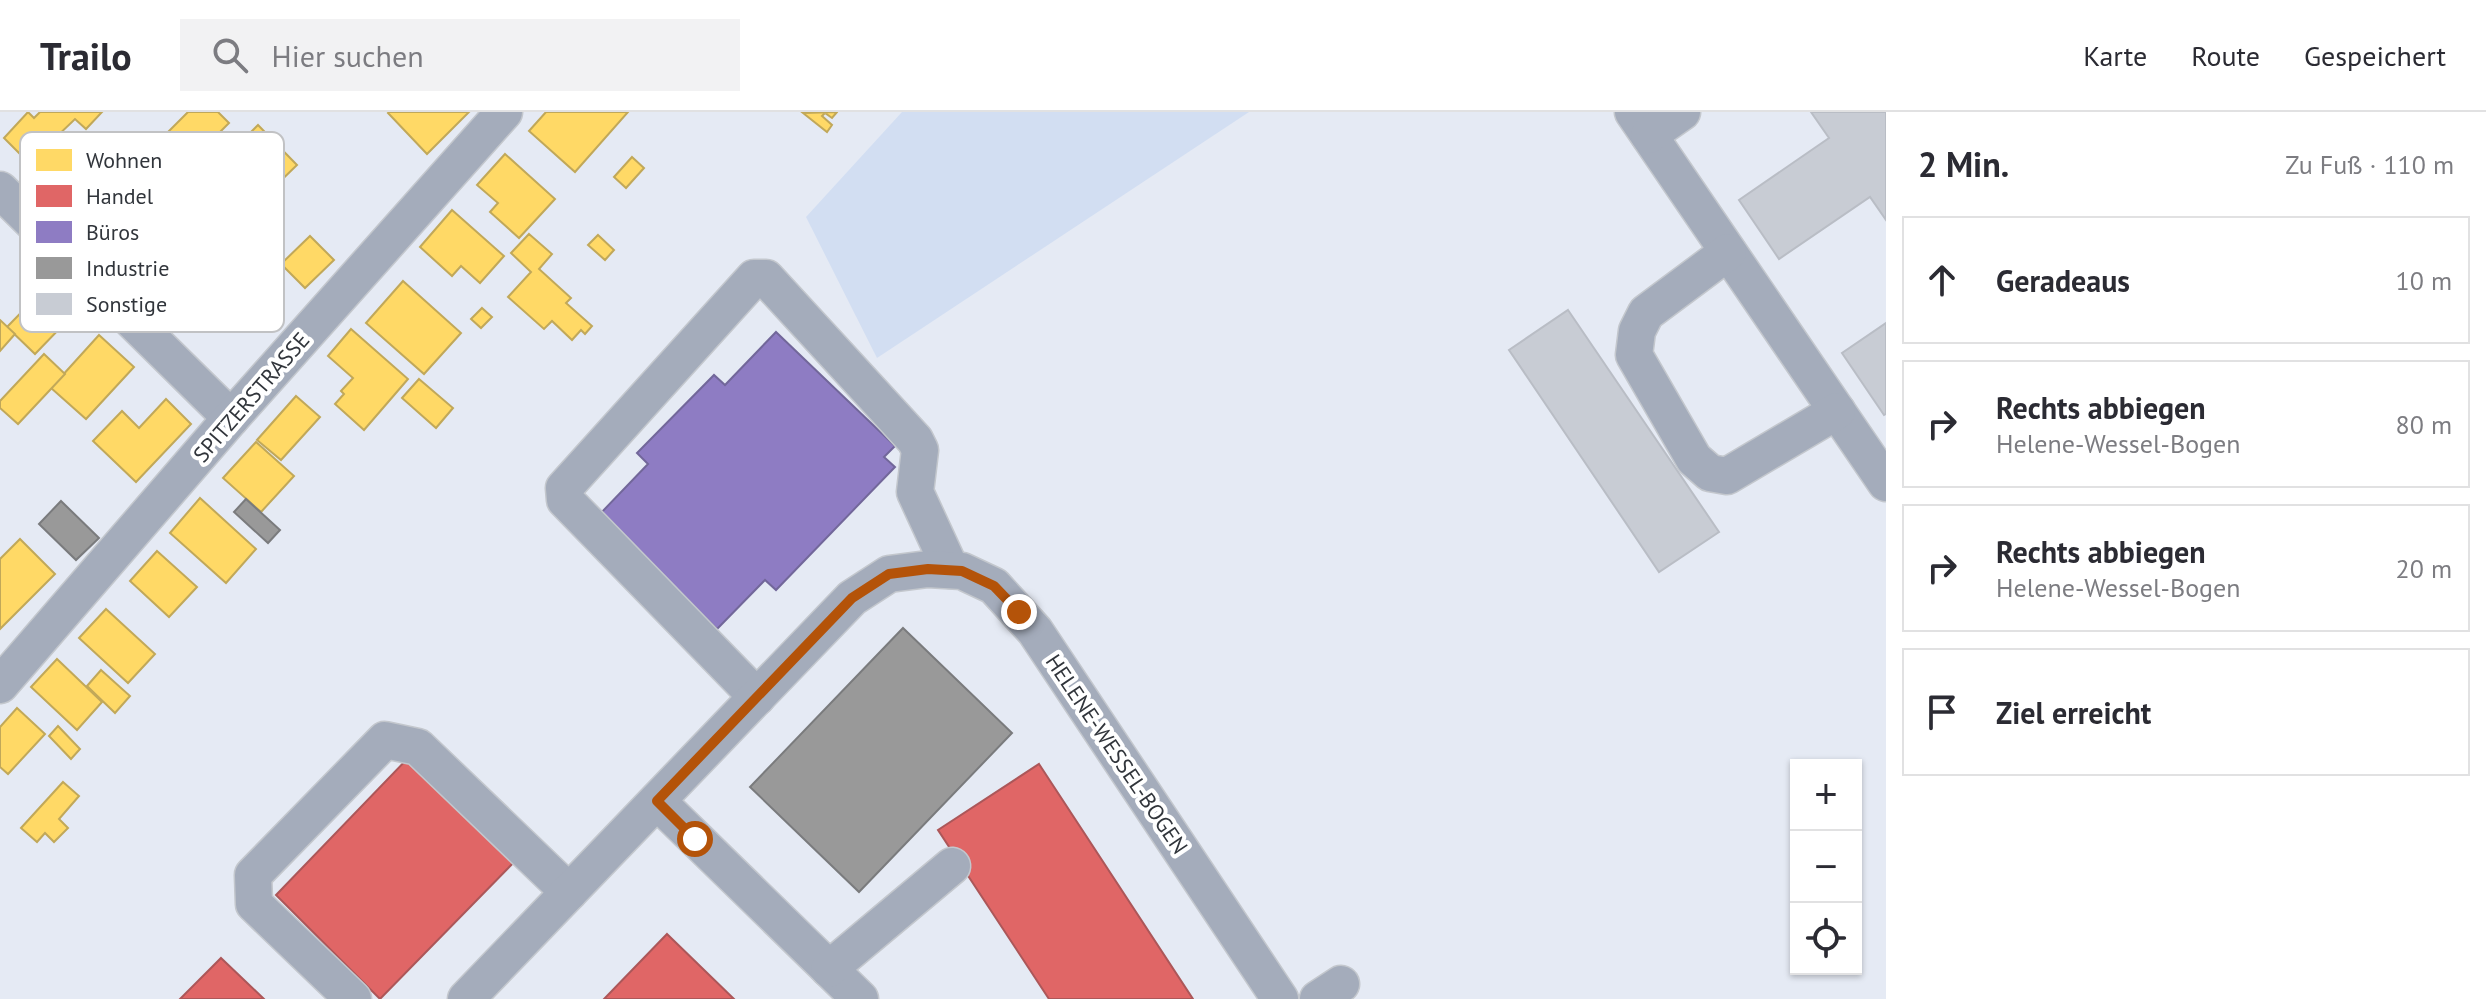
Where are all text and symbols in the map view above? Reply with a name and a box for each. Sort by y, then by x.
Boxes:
search box [180,19,740,91]
text: Trailo [40,31,132,80]
icon: search [208,33,252,77]
text: Hier suchen [272,36,424,75]
text: Karte [2083,37,2147,74]
text: Route [2191,37,2260,74]
text: Gespeichert [2304,37,2446,74]
legend [20,132,284,332]
text: 2 Min. [1918,142,2009,186]
text: Wohnen [86,146,162,174]
text: Zu Fuß · 110 m [2285,148,2454,181]
text: Handel [86,182,154,210]
text: Büros [86,218,139,246]
text: Industrie [86,254,169,282]
icon: ahead [1920,258,1964,302]
text: Geradeaus [1996,261,2130,300]
text: 10 m [2396,264,2452,297]
text: Sonstige [86,290,167,318]
street label: SPITZERSTRASSE [187,326,315,468]
text: Rechts abbiegen [1996,388,2206,427]
icon: right [1920,402,1964,446]
text: 80 m [2396,408,2452,441]
text: Helene-Wessel-Bogen [1996,427,2240,460]
text: Rechts abbiegen [1996,532,2206,571]
icon: right [1920,546,1964,590]
text: 20 m [2396,552,2452,585]
text: Helene-Wessel-Bogen [1996,571,2240,604]
route end [1001,594,1037,630]
street label: HELENE-WESSEL-BOGEN [1040,649,1194,859]
icon: arrive [1920,690,1964,734]
text: Ziel erreicht [1996,693,2151,732]
map controls [1790,759,1862,975]
button: + [1790,759,1862,831]
route start [677,821,713,857]
button: − [1790,831,1862,903]
button: locate [1790,903,1862,975]

